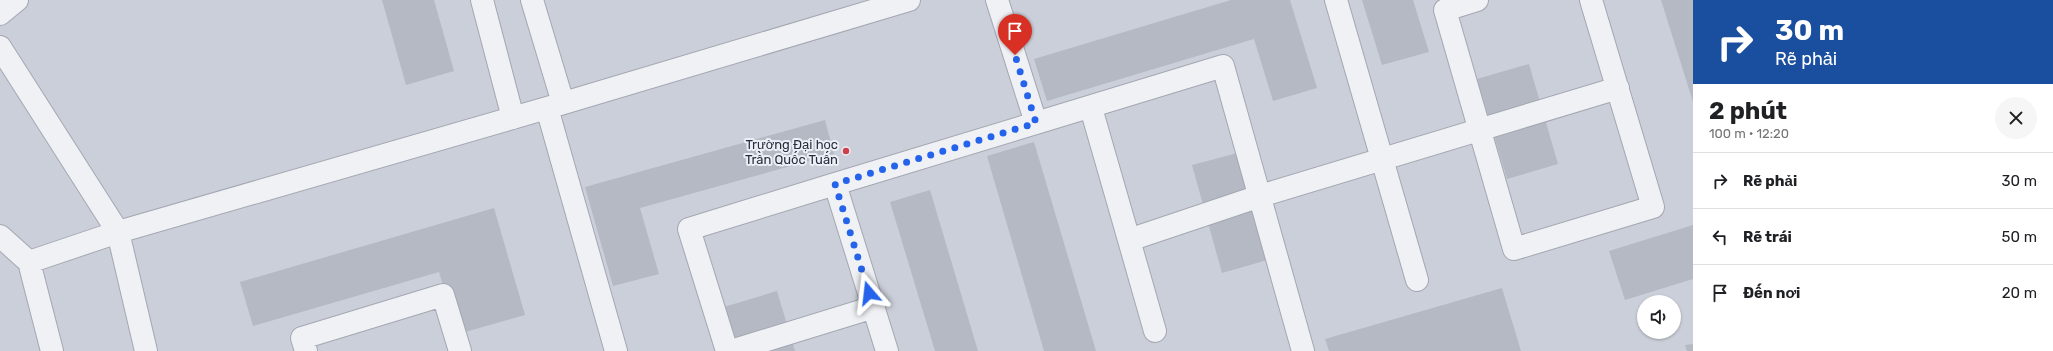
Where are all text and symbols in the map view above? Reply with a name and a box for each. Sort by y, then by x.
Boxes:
pin [998,14,1032,55]
text: 30 m [1775,14,1844,47]
icon: right [1709,16,1761,68]
icon: arrive [1004,20,1026,42]
text: Rẽ phải [1775,48,1837,70]
text: 2 phút [1709,97,1787,125]
button: close [1995,97,2037,139]
text: 100 m · 12:20 [1709,126,1789,141]
place label: Trường Đại học Trần Quốc Tuấn [745,137,838,167]
marker: Trường Đại học Trần Quốc Tuấn [841,146,851,156]
icon: right [1709,170,1731,192]
text: Rẽ phải [1743,172,1797,190]
text: 30 m [2001,172,2037,190]
icon: left [1709,226,1731,248]
text: Rẽ trái [1743,228,1792,246]
text: 50 m [2002,228,2037,246]
position arrow [848,272,890,314]
icon: arrive [1709,282,1731,304]
text: Đến nơi [1743,284,1800,302]
text: 20 m [2002,284,2037,302]
map controls [1637,295,1681,339]
button: sound [1637,295,1681,339]

